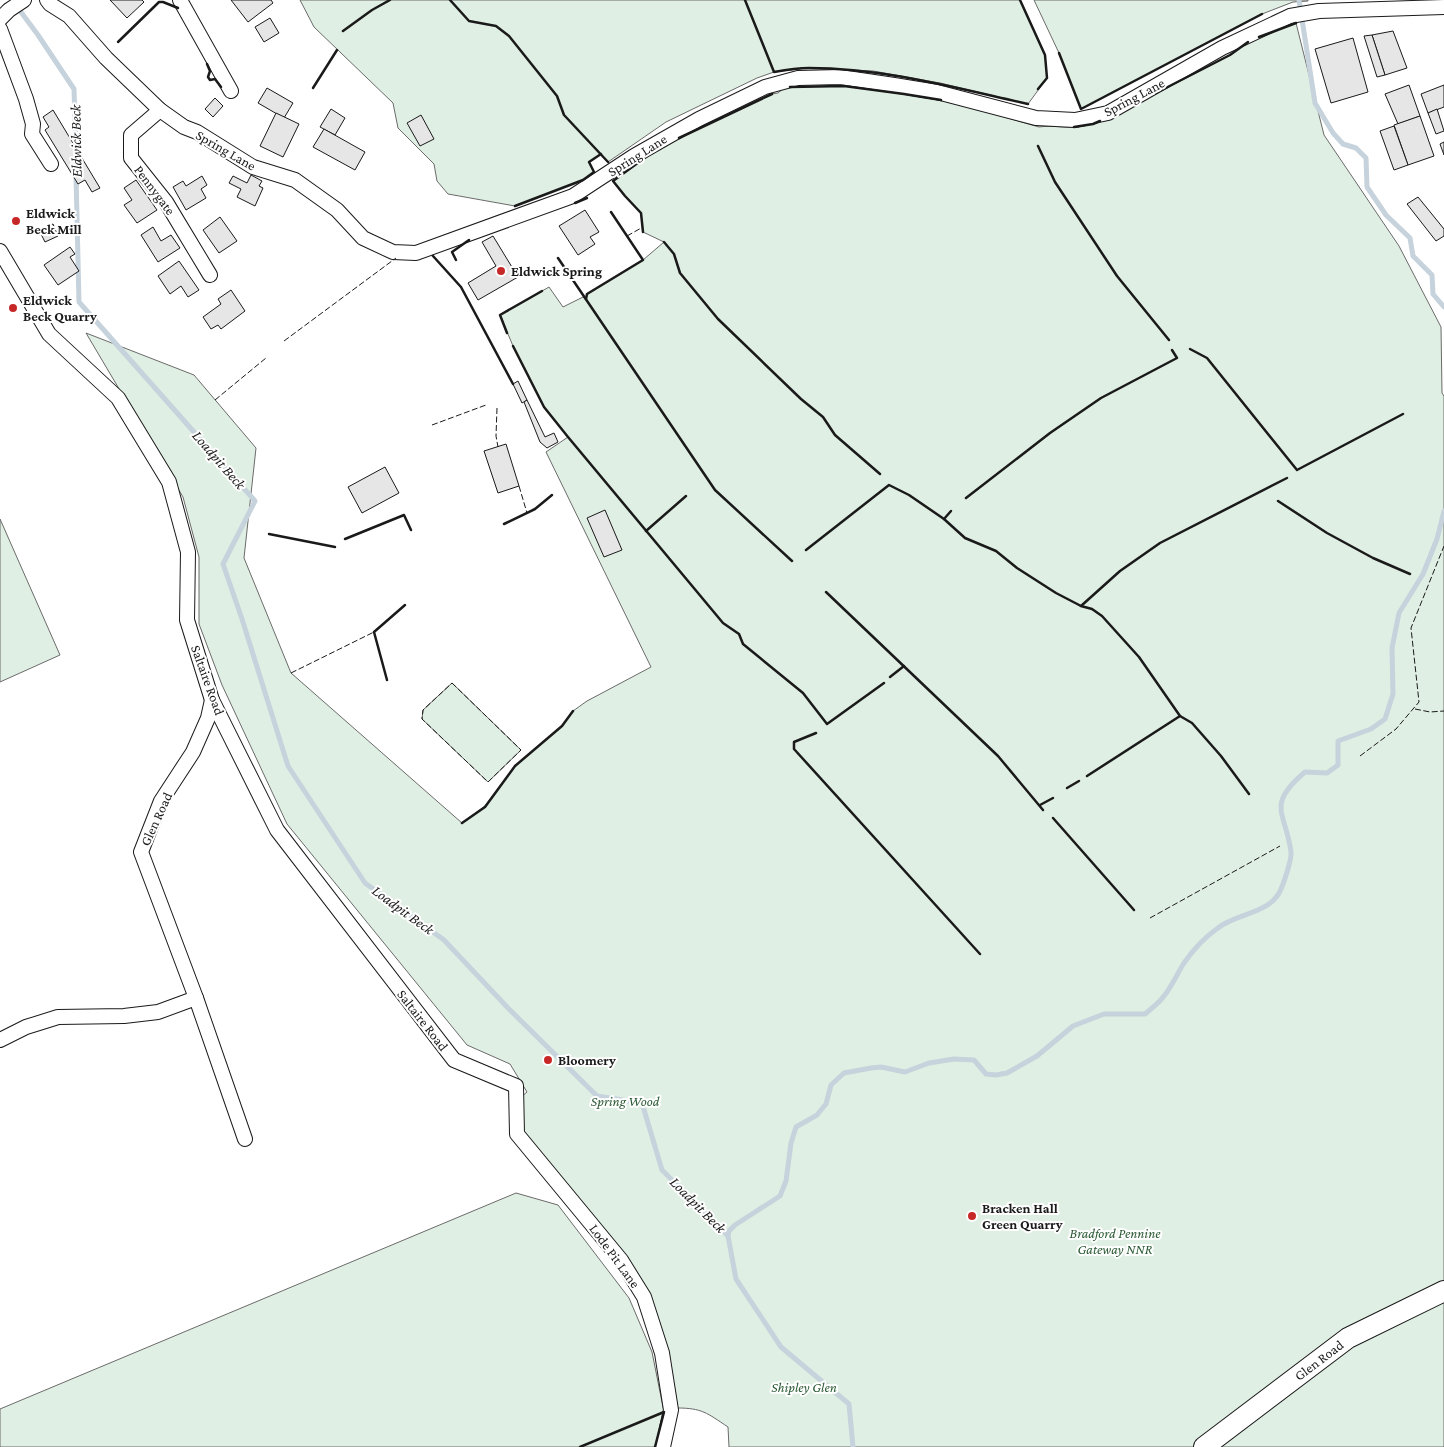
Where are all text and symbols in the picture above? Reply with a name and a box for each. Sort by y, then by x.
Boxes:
street label: Spring Lane [1101,74,1167,120]
water label: Eldwick Beck [67,103,85,177]
street label: Spring Lane [193,126,259,174]
street label: Spring Lane [605,131,669,179]
street label: Pennygate [131,162,179,218]
place label: Eldwick Beck Mill [26,205,82,237]
marker: Eldwick Beck Mill [10,215,22,227]
place label: Eldwick Spring [511,263,602,279]
marker: Eldwick Spring [495,265,507,277]
place label: Eldwick Beck Quarry [23,292,97,324]
marker: Eldwick Beck Quarry [7,302,19,314]
water label: Loadpit Beck [189,428,250,494]
street label: Saltaire Road [188,643,228,718]
street label: Glen Road [137,789,176,848]
water label: Loadpit Beck [369,882,438,939]
street label: Saltaire Road [394,986,452,1054]
place label: Bloomery [558,1052,616,1068]
marker: Bloomery [542,1054,554,1066]
park label: Spring Wood [591,1093,660,1109]
water label: Loadpit Beck [666,1174,730,1238]
place label: Bracken Hall Green Quarry [982,1200,1063,1232]
marker: Bracken Hall Green Quarry [966,1210,978,1222]
street label: Lode Pit Lane [586,1221,644,1291]
park label: Bradford Pennine Gateway NNR [1069,1225,1161,1257]
street label: Glen Road [1291,1336,1347,1384]
park label: Shipley Glen [771,1379,837,1395]

